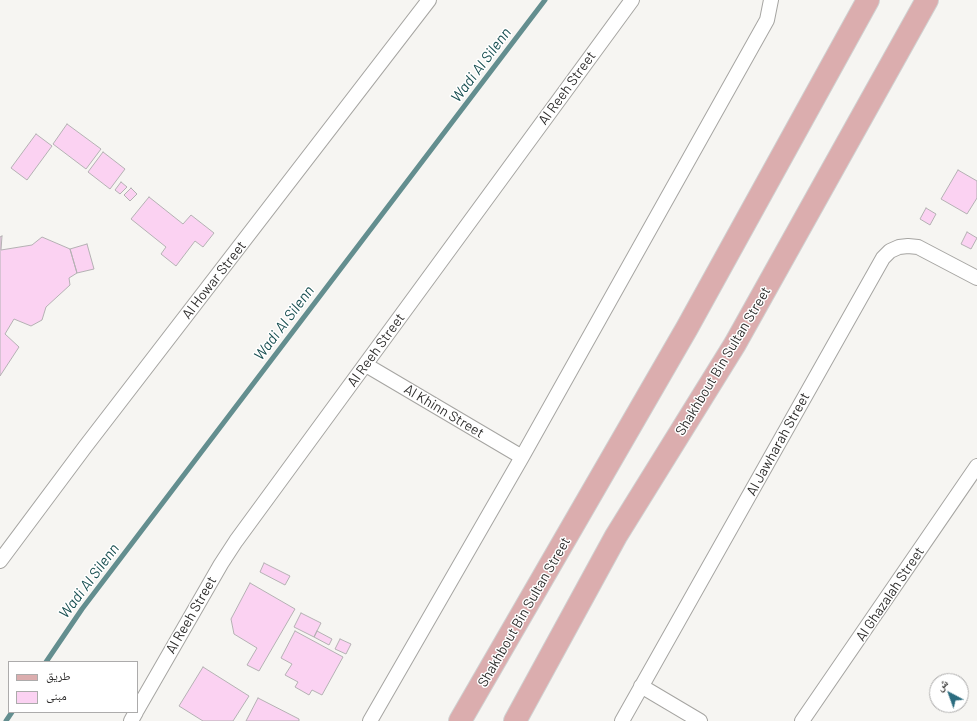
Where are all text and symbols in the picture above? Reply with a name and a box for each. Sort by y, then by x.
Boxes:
water label: Wadi Al Silenn [447,24,515,106]
street label: Al Reeh Street [535,48,599,128]
street label: Al Howar Street [178,238,250,322]
water label: Wadi Al Silenn [250,282,318,364]
street label: Shakhbout Bin Sultan Street [672,284,774,438]
street label: Al Reeh Street [344,310,408,390]
street label: Al Khinn Street [401,381,487,441]
street label: Al Jawharah Street [743,390,813,498]
street label: Shakhbout Bin Sultan Street [474,534,574,690]
water label: Wadi Al Silenn [55,540,123,622]
street label: Al Ghazalah Street [852,544,928,644]
street label: Al Reeh Street [162,573,220,657]
legend [8,661,138,713]
text: طريق [46,668,71,682]
north arrow [929,673,969,713]
text: ش [933,676,950,693]
text: مبنى [46,688,67,702]

